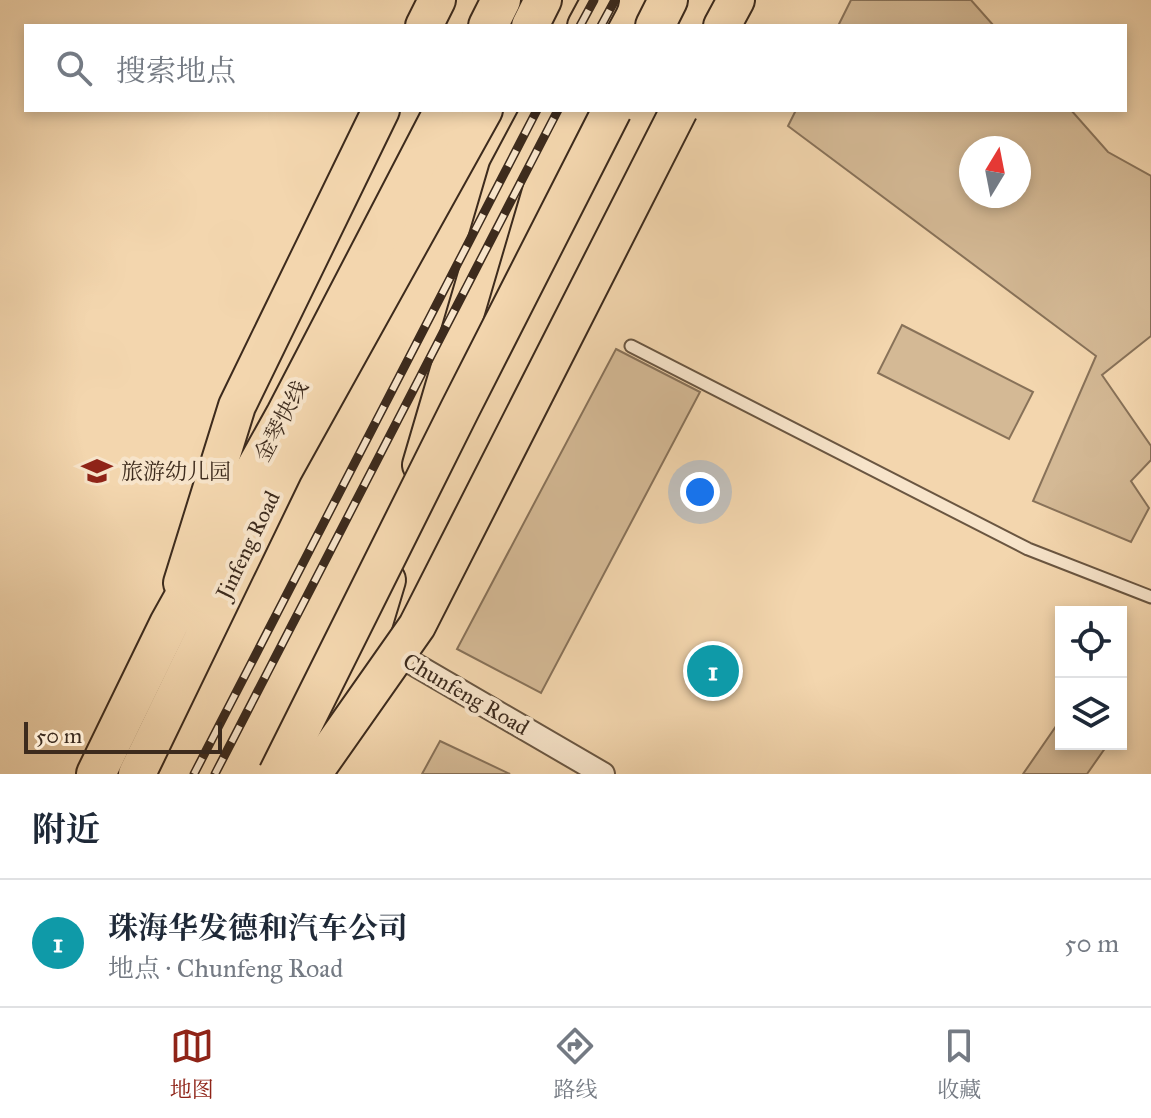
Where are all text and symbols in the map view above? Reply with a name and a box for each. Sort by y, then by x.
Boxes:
search box [24,24,1127,112]
icon: search [52,46,96,90]
text: 搜索地点 [116,53,236,89]
north arrow [959,136,1031,208]
street label: 金琴快线 [248,376,314,466]
school or university icon: 旅游幼儿园 [80,454,114,488]
place label: 旅游幼儿园 [121,458,231,485]
your location [680,472,720,512]
street label: Jinfeng Road [209,486,286,605]
map controls [1055,606,1127,750]
button: locate [1055,606,1127,678]
pin: 1 [687,641,739,701]
street label: Chunfeng Road [398,647,534,741]
button: layers [1055,678,1127,750]
scale bar [24,718,222,754]
text: 50 m [36,722,82,749]
text: 附近 [32,809,100,850]
text: 珠海华发德和汽车公司 [108,910,408,946]
text: 1 [53,927,63,959]
text: 50 m [1064,927,1119,959]
text: 地点 · Chunfeng Road [108,952,343,984]
tab: 地图 [170,1024,214,1103]
tab: 路线 [553,1024,597,1103]
tab: 收藏 [937,1024,981,1103]

